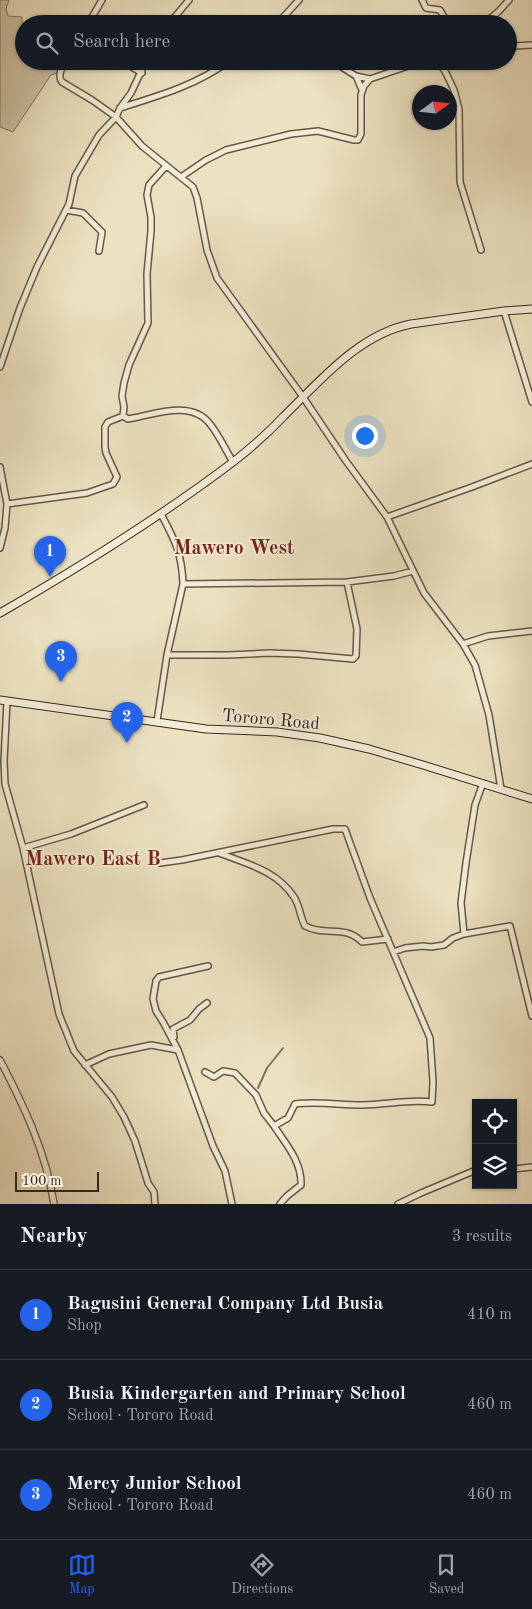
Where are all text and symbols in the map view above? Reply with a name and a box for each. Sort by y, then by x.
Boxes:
search box [15,15,517,70]
icon: search [33,29,61,57]
text: Search here [73,33,170,52]
north arrow [412,85,457,130]
your location [352,423,378,449]
pin: 1 [34,536,66,577]
district label: Mawero West [174,539,294,559]
pin: 3 [45,641,77,682]
pin: 2 [111,702,143,743]
street label: Tororo Road [221,707,321,733]
district label: Mawero East B [25,850,161,870]
map controls [472,1099,517,1189]
button: locate [472,1099,517,1144]
button: layers [472,1144,517,1189]
scale bar [15,1169,99,1192]
text: 100 m [22,1174,61,1188]
text: Nearby [20,1226,88,1247]
text: 3 results [452,1229,512,1245]
text: Bagusini General Company Ltd Busia [67,1295,383,1314]
text: 1 [31,1307,41,1323]
text: 410 m [467,1307,512,1323]
text: Shop [67,1318,102,1334]
text: Busia Kindergarten and Primary School [67,1385,406,1404]
text: 2 [31,1397,41,1413]
text: 460 m [467,1397,512,1413]
text: School · Tororo Road [67,1408,214,1424]
text: Mercy Junior School [67,1475,242,1494]
text: 3 [31,1487,41,1503]
text: 460 m [467,1487,512,1503]
text: School · Tororo Road [67,1498,214,1514]
tab: Map [68,1551,96,1598]
tab: Directions [231,1551,293,1598]
tab: Saved [429,1551,464,1598]

